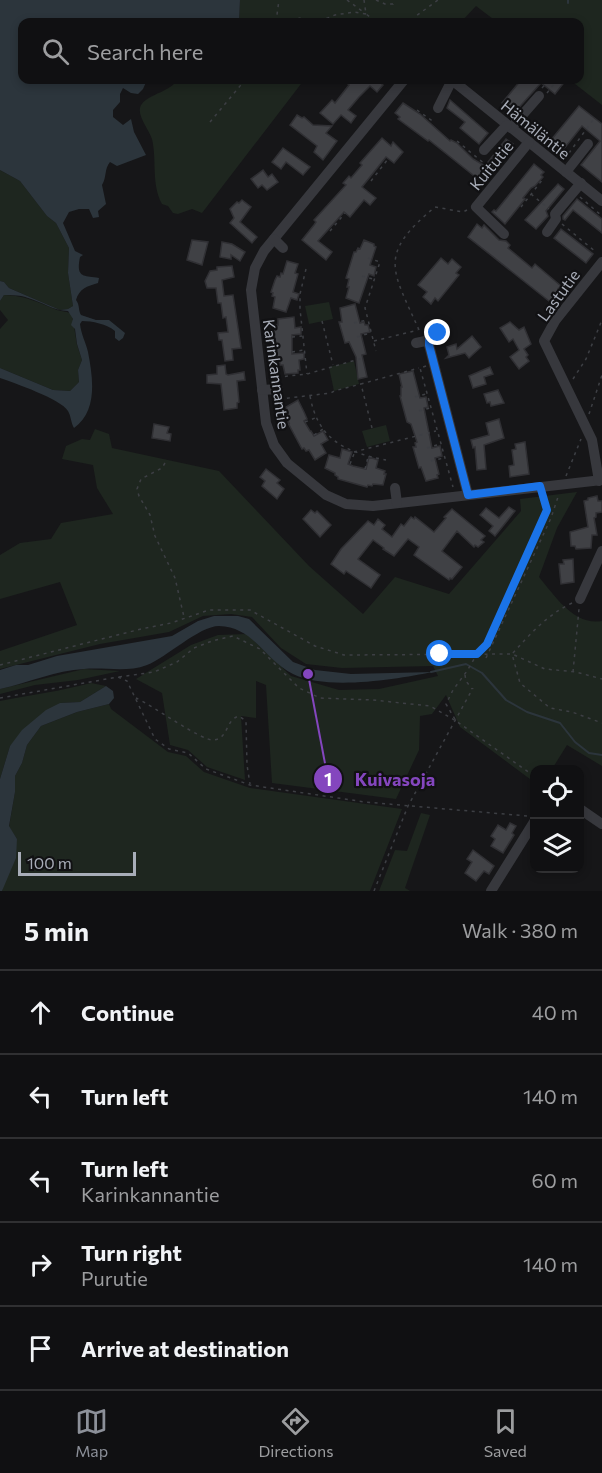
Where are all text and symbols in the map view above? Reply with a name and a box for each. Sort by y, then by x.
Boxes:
search box [18,18,584,84]
icon: search [39,35,72,68]
text: Search here [87,38,203,65]
street label: Hämäläntie [498,95,574,163]
street label: Kuitutie [465,136,517,194]
street label: Lastutie [533,265,583,325]
street label: Karinkannantie [260,318,294,430]
route end [424,319,450,345]
route start [426,640,452,666]
callout: Kuivasoja [313,761,447,797]
map controls [530,765,584,873]
button: locate [530,765,584,819]
text: 1 [324,768,332,790]
text: Kuivasoja [355,768,435,790]
button: layers [530,819,584,873]
scale bar [18,849,136,876]
text: 100 m [27,853,72,872]
text: 5 min [24,915,89,946]
text: Walk · 380 m [462,918,578,942]
icon: ahead [24,996,57,1029]
text: Continue [81,999,174,1026]
text: 40 m [532,1000,578,1024]
icon: left [24,1080,57,1113]
text: Turn left [81,1083,168,1110]
text: 140 m [523,1084,578,1108]
text: Turn left [81,1155,168,1182]
icon: left [24,1164,57,1197]
text: 60 m [532,1168,578,1192]
text: Karinkannantie [81,1182,220,1206]
text: Turn right [81,1239,182,1266]
icon: right [24,1248,57,1281]
text: 140 m [523,1252,578,1276]
text: Purutie [81,1266,148,1290]
icon: arrive [24,1332,57,1365]
text: Arrive at destination [81,1335,289,1362]
tab: Map [75,1405,108,1460]
tab: Directions [258,1405,333,1460]
tab: Saved [484,1405,527,1460]

